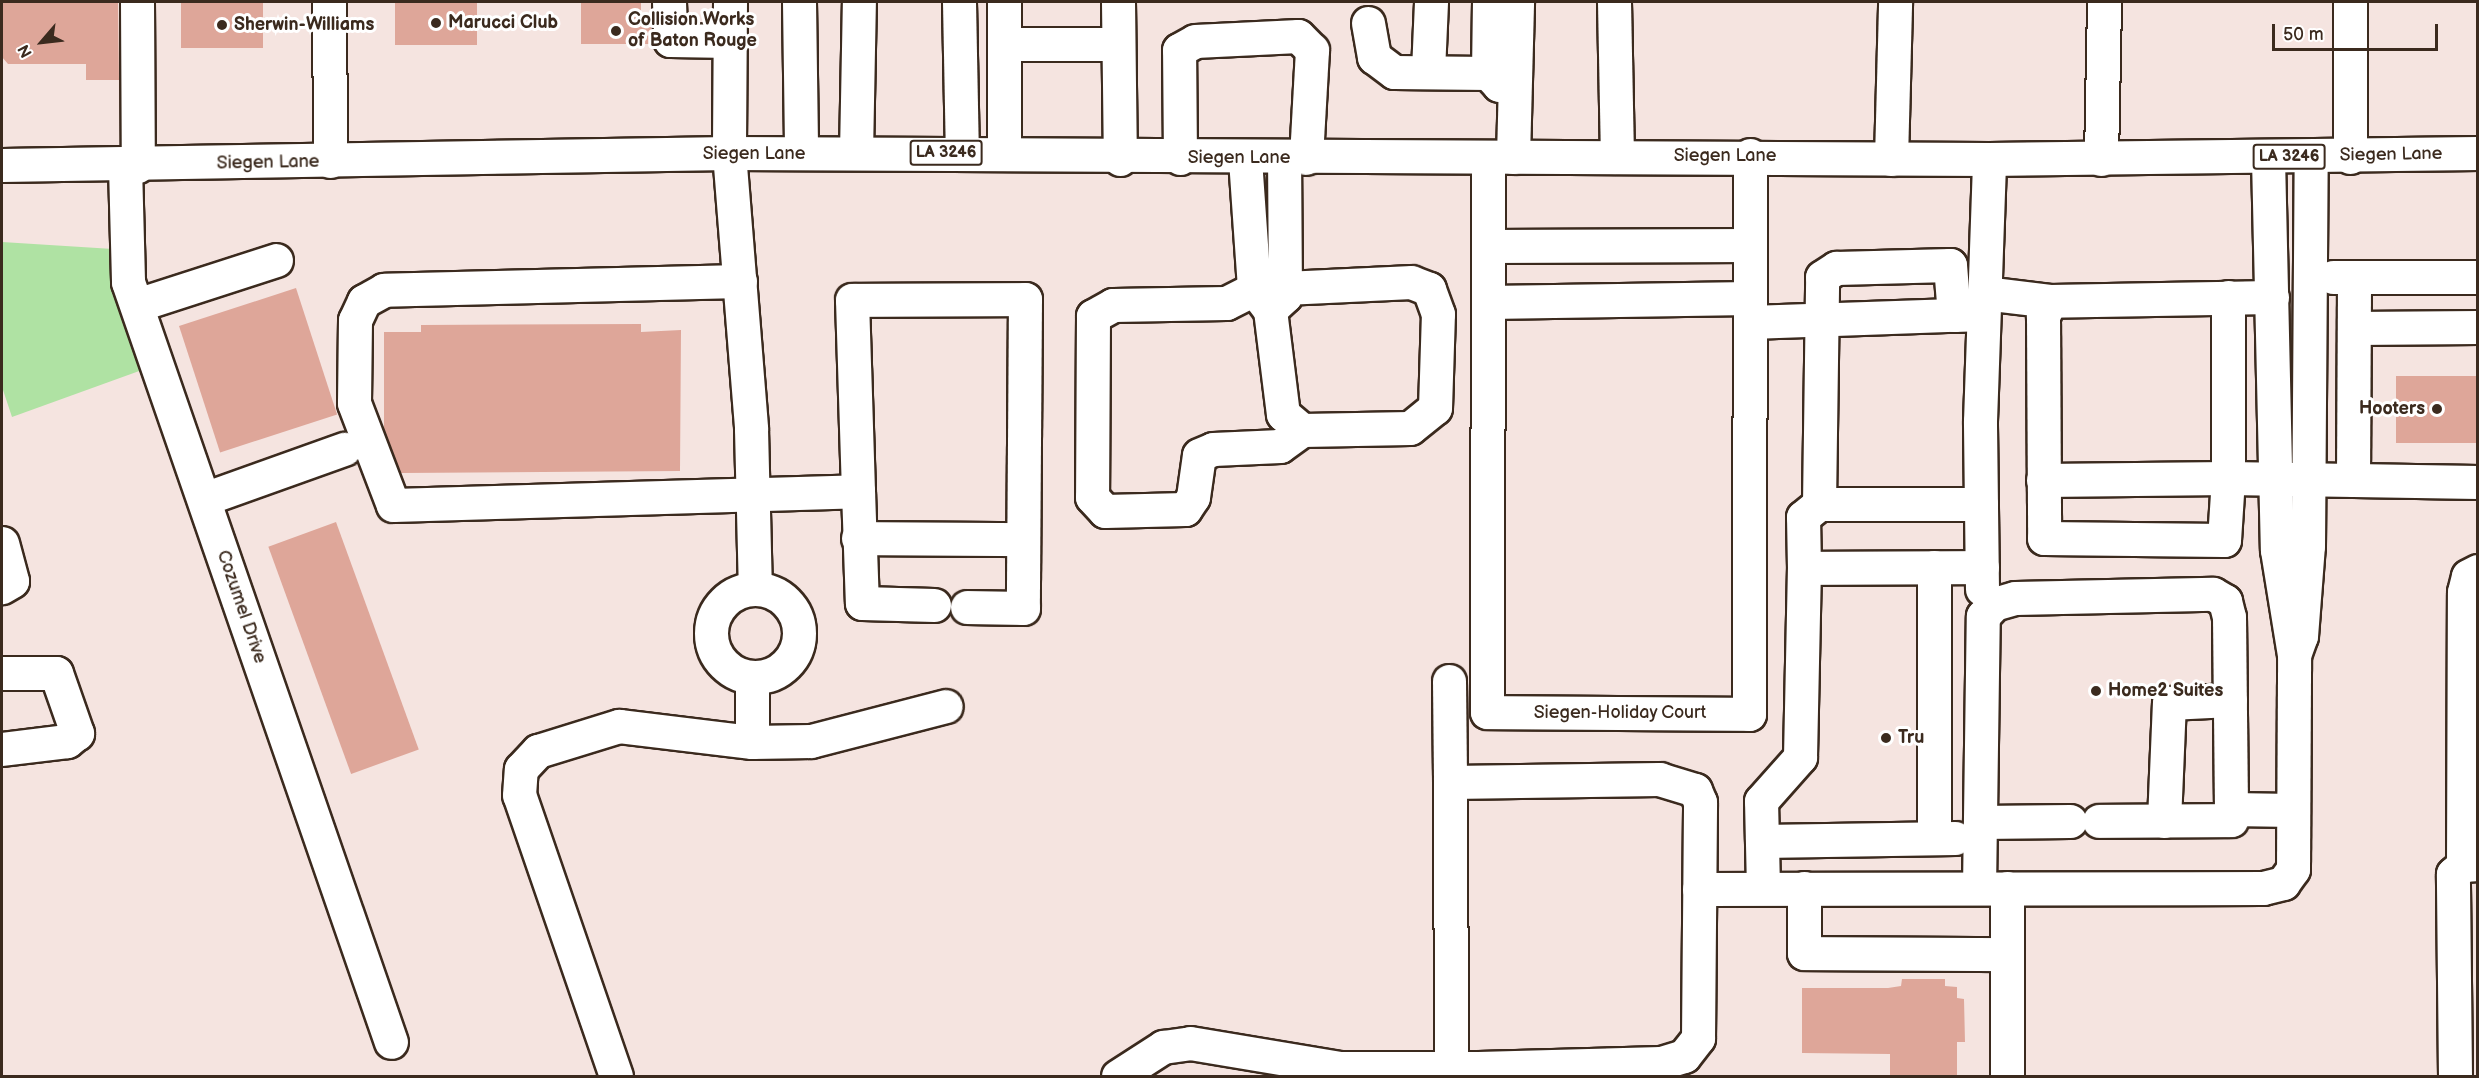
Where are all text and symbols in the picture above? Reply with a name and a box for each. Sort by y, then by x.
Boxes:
place label: Collision Works of Baton Rouge [628,10,757,52]
north arrow [12,12,72,72]
place label: Marucci Club [448,12,558,34]
scale bar [2275,12,2442,50]
place label: Sherwin-Williams [234,14,374,36]
marker: Marucci Club [429,16,443,30]
marker: Sherwin-Williams [215,18,229,32]
marker: Collision Works of Baton Rouge [609,24,623,38]
text: 50 m [2283,24,2324,45]
text: N [14,41,37,60]
road number: LA 3246 [908,140,984,166]
street label: Siegen Lane [703,143,805,165]
street label: Siegen Lane [2339,143,2443,167]
road number: LA 3246 [2252,144,2326,170]
street label: Siegen Lane [1674,145,1776,167]
street label: Siegen Lane [1188,147,1290,169]
street label: Siegen Lane [216,151,320,175]
place label: Hooters [2359,398,2425,420]
marker: Hooters [2430,402,2444,416]
street label: Cozumel Drive [212,548,270,666]
place label: Home2 Suites [2108,680,2223,702]
marker: Home2 Suites [2089,684,2103,698]
street label: Siegen-Holiday Court [1533,702,1707,724]
place label: Tru [1898,727,1924,749]
marker: Tru [1879,731,1893,745]

